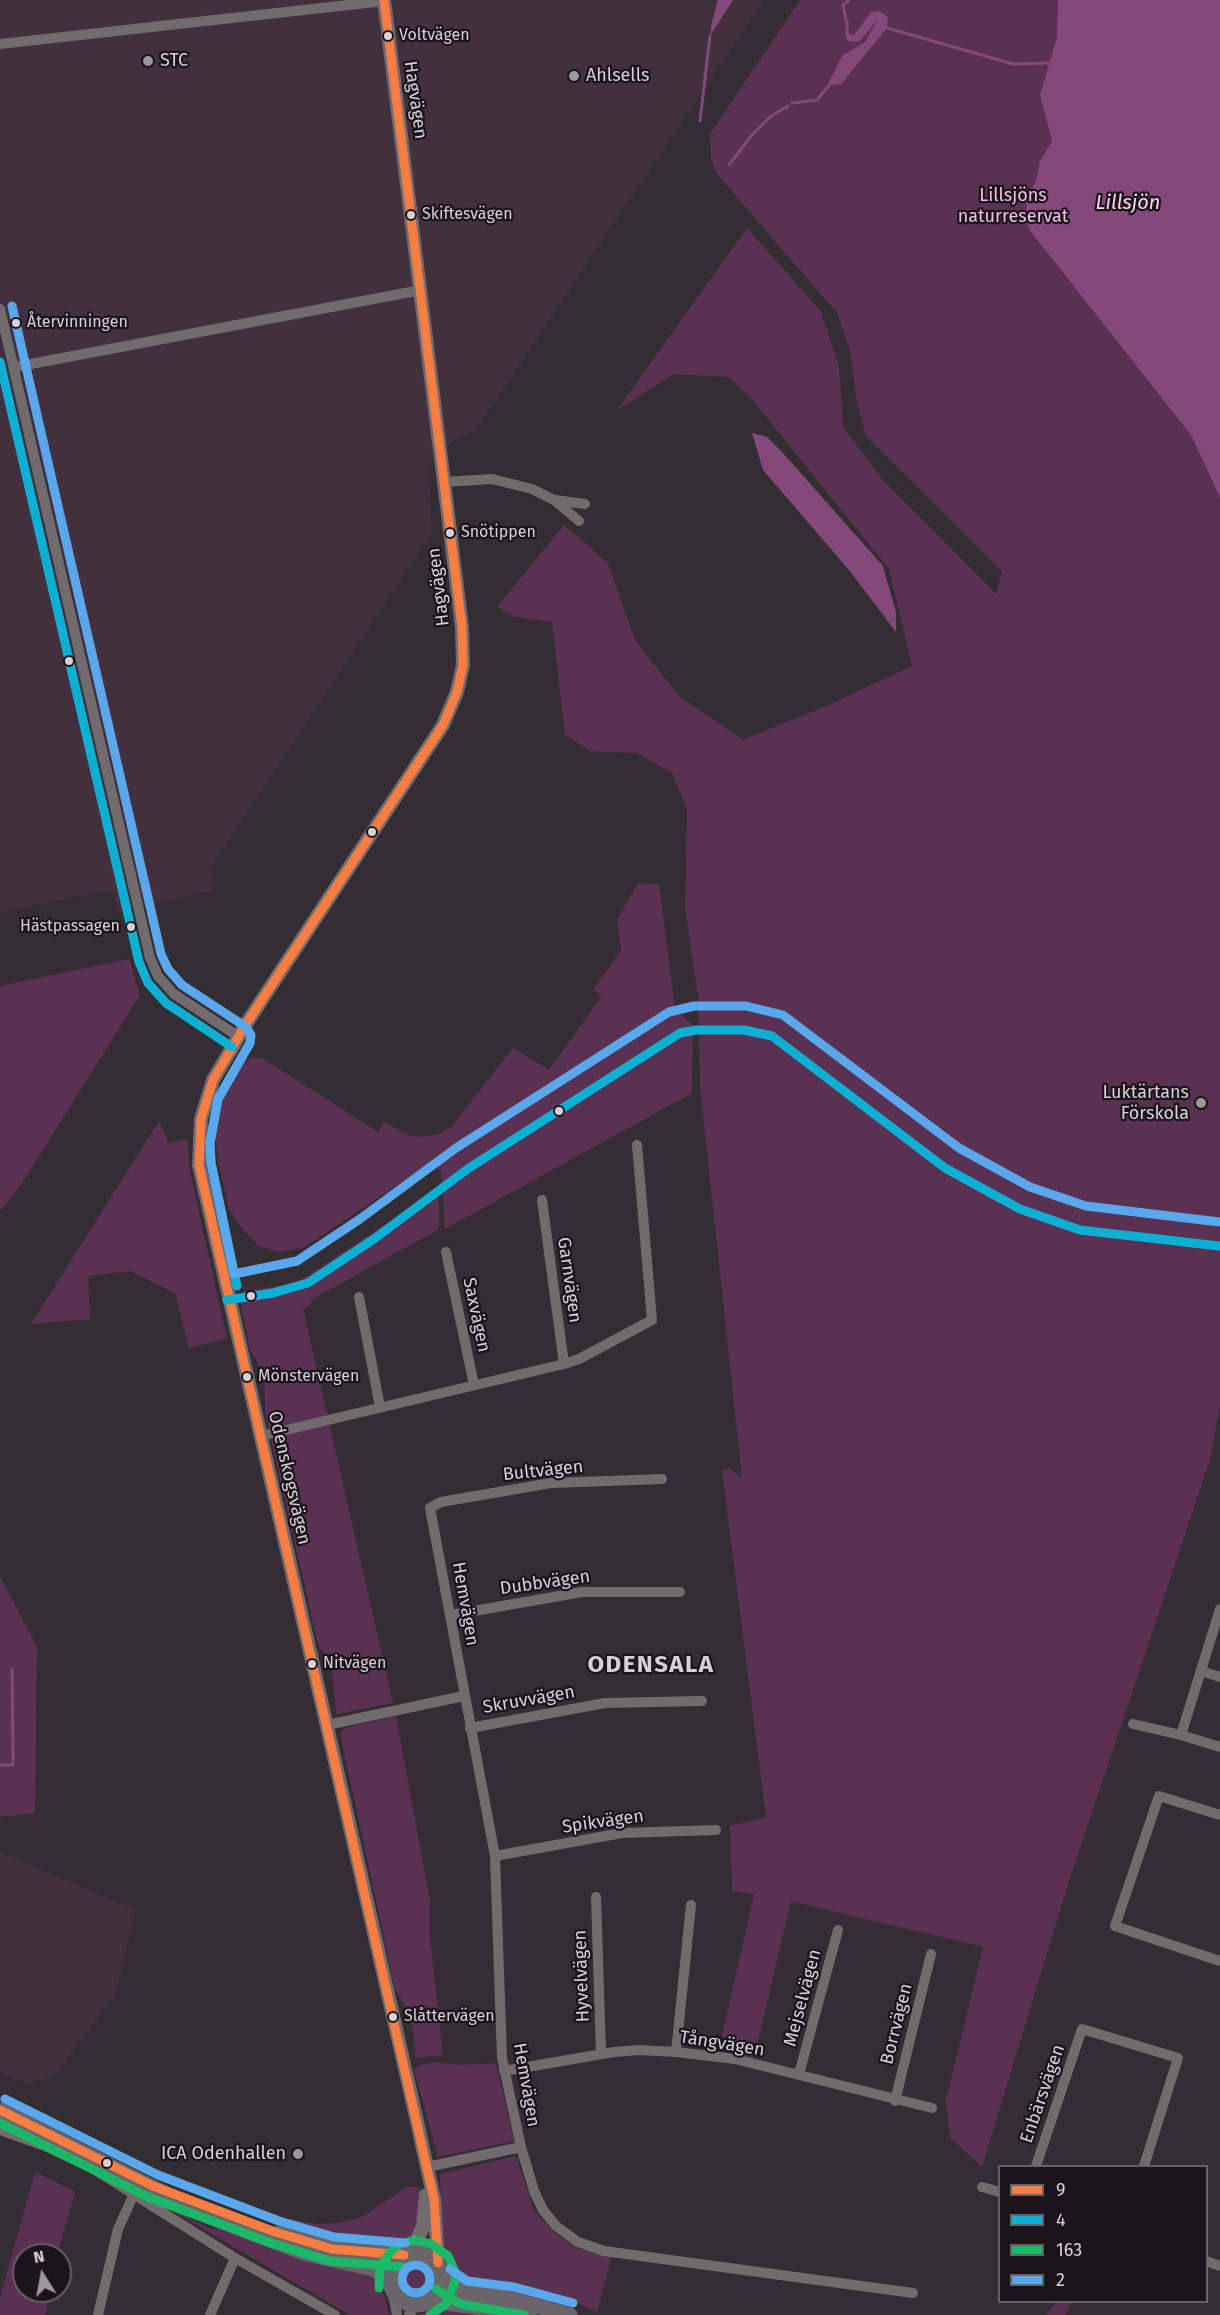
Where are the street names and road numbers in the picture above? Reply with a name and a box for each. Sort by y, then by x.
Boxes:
street label: Hagvägen [399,59,431,141]
street label: Hagvägen [423,547,455,627]
street label: Garnvägen [552,1236,586,1324]
street label: Saxvägen [458,1276,494,1354]
street label: Odenskogsvägen [263,1409,315,1547]
street label: Bultvägen [502,1456,584,1486]
street label: Hemvägen [447,1560,483,1648]
street label: Dubbvägen [498,1566,592,1600]
street label: Skruvvägen [481,1681,577,1719]
street label: Spikvägen [561,1806,645,1838]
street label: Hyvelvägen [570,1929,594,2023]
street label: Mejselvägen [780,1947,826,2049]
street label: Borrvägen [876,1981,918,2067]
street label: Tångvägen [678,2027,766,2061]
street label: Hemvägen [508,2041,544,2129]
street label: Enbärsvägen [1016,2042,1070,2146]

